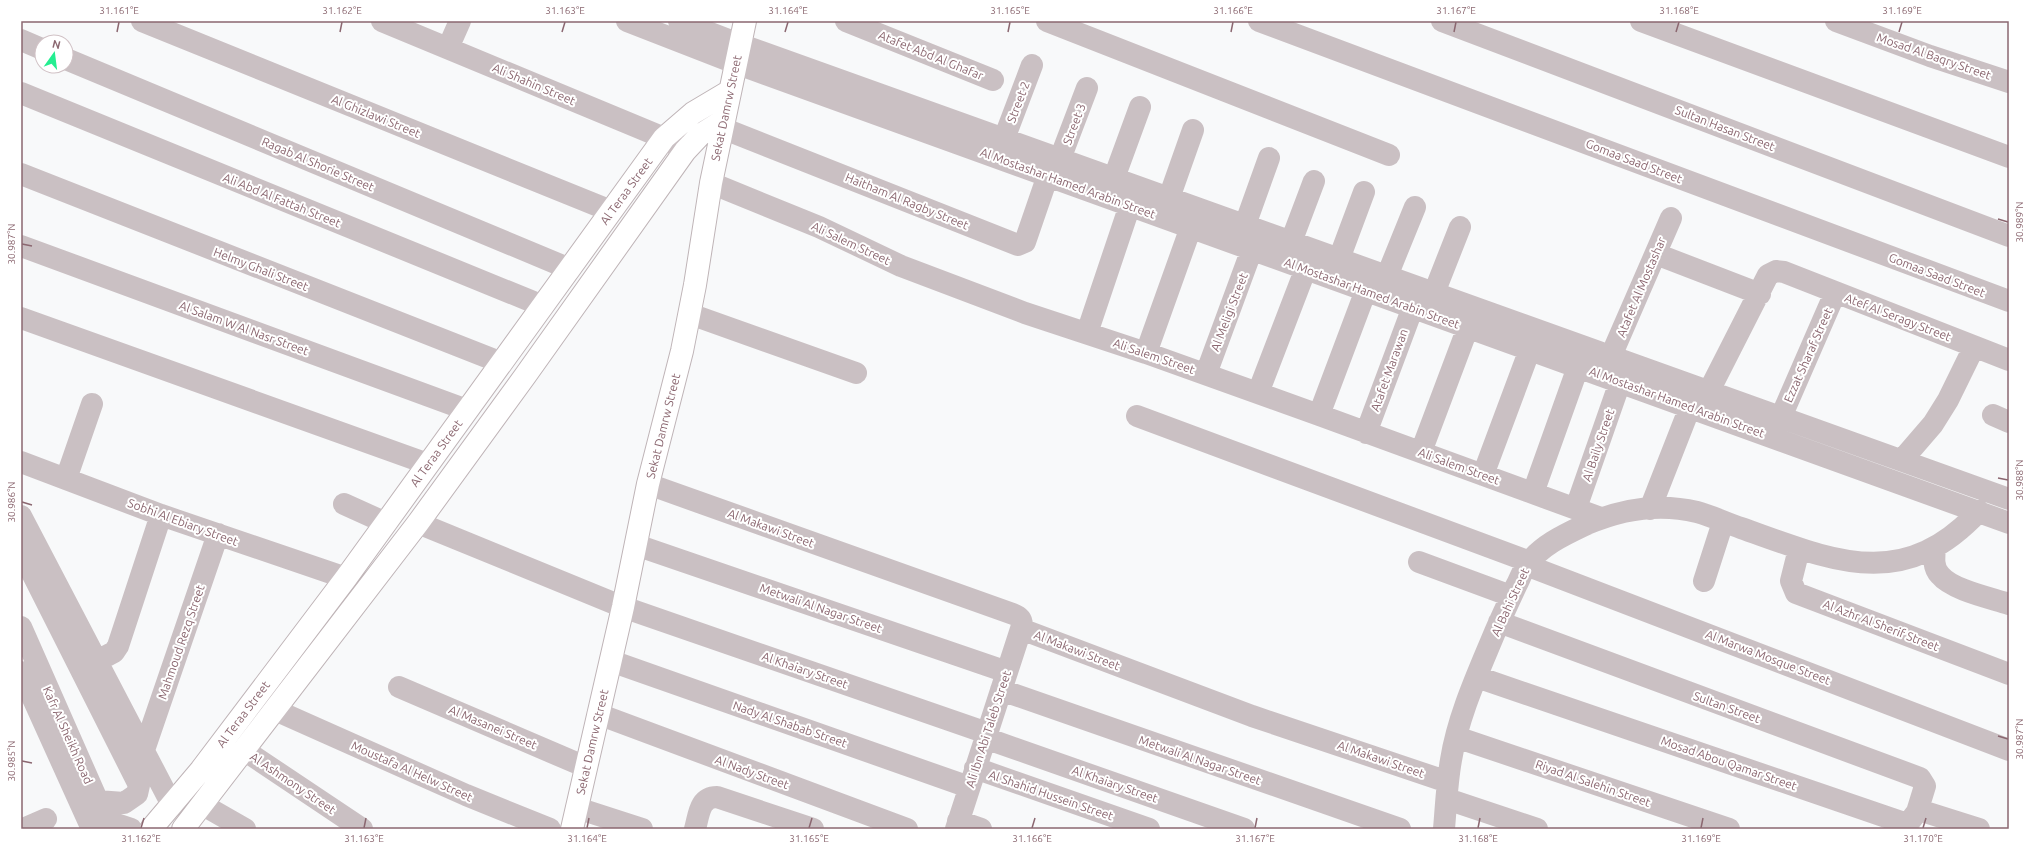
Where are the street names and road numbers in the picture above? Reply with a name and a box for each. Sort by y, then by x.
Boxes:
street label: Atafet Abd Al Ghafar [877,28,986,82]
street label: Mosad Al Baqry Street [1875,30,1993,82]
street label: Sekat Damrw Street [708,54,744,162]
street label: Ali Shahin Street [491,61,578,107]
street label: Street 2 [1004,80,1032,124]
street label: Al Ghizlawi Street [330,92,423,140]
street label: Street 3 [1060,102,1088,146]
street label: Sultan Hasan Street [1673,103,1777,153]
street label: Ragab Al Shorie Street [260,134,376,194]
street label: Gomaa Saad Street [1584,137,1684,186]
street label: Al Mostashar Hamed Arabin Street [979,145,1158,221]
street label: Al Teraa Street [597,155,655,227]
street label: Ali Abd Al Fattah Street [221,170,343,230]
street label: Haitham Al Ragby Street [844,170,971,232]
street label: Ali Salem Street [810,219,893,267]
street label: Atafet Al Mostashar [1614,235,1668,339]
street label: Helmy Ghali Street [212,245,310,293]
street label: Gomaa Saad Street [1887,251,1987,300]
street label: Al Mostashar Hamed Arabin Street [1283,255,1462,331]
street label: Al Meligi Street [1208,271,1250,353]
street label: Atef Al Seragy Street [1843,291,1953,343]
street label: Al Salam W Al Nasr Street [177,298,311,358]
street label: Ezzat Sharaf Street [1781,305,1835,404]
street label: Atafet Marawan [1368,327,1410,413]
street label: Ali Salem Street [1111,336,1197,376]
street label: Al Mostashar Hamed Arabin Street [1588,364,1767,440]
street label: Sekat Damrw Street [644,372,682,480]
street label: Al Baily Street [1580,407,1617,483]
street label: Al Teraa Street [407,417,465,489]
street label: Ali Salem Street [1417,445,1502,487]
street label: Sobhi Al Ebiary Street [126,496,240,548]
street label: Al Makawi Street [726,506,816,550]
street label: Al Bahi Street [1489,566,1532,638]
street label: Metwali Al Nagar Street [758,581,884,635]
street label: Mahmoud Rezq Street [155,583,207,701]
street label: Al Azhr Al Sherif Street [1821,597,1941,653]
street label: Al Marwa Mosque Street [1704,627,1833,687]
street label: Al Makawi Street [1032,628,1122,672]
street label: Al Khaiary Street [760,649,850,691]
street label: Ali Ibn Abi Taleb Street [963,669,1013,789]
street label: Al Teraa Street [214,678,272,750]
street label: Kafr Al Sheikh Road [41,684,95,786]
street label: Sekat Damrw Street [574,688,611,796]
street label: Sultan Street [1692,689,1762,725]
street label: Nady Al Shabab Street [731,698,849,750]
street label: Al Masanei Street [447,703,539,752]
street label: Metwali Al Nagar Street [1137,733,1263,787]
street label: Mosad Abou Qamar Street [1659,734,1799,792]
street label: Moustafa Al Helw Street [349,738,475,804]
street label: Al Makawi Street [1336,738,1426,780]
street label: Al Ashmony Street [248,750,338,816]
street label: Al Nady Street [713,753,791,791]
street label: Riyad Al Salehin Street [1534,757,1653,809]
street label: Al Khaiary Street [1070,763,1160,805]
street label: Al Shahid Hussein Street [987,768,1115,823]

